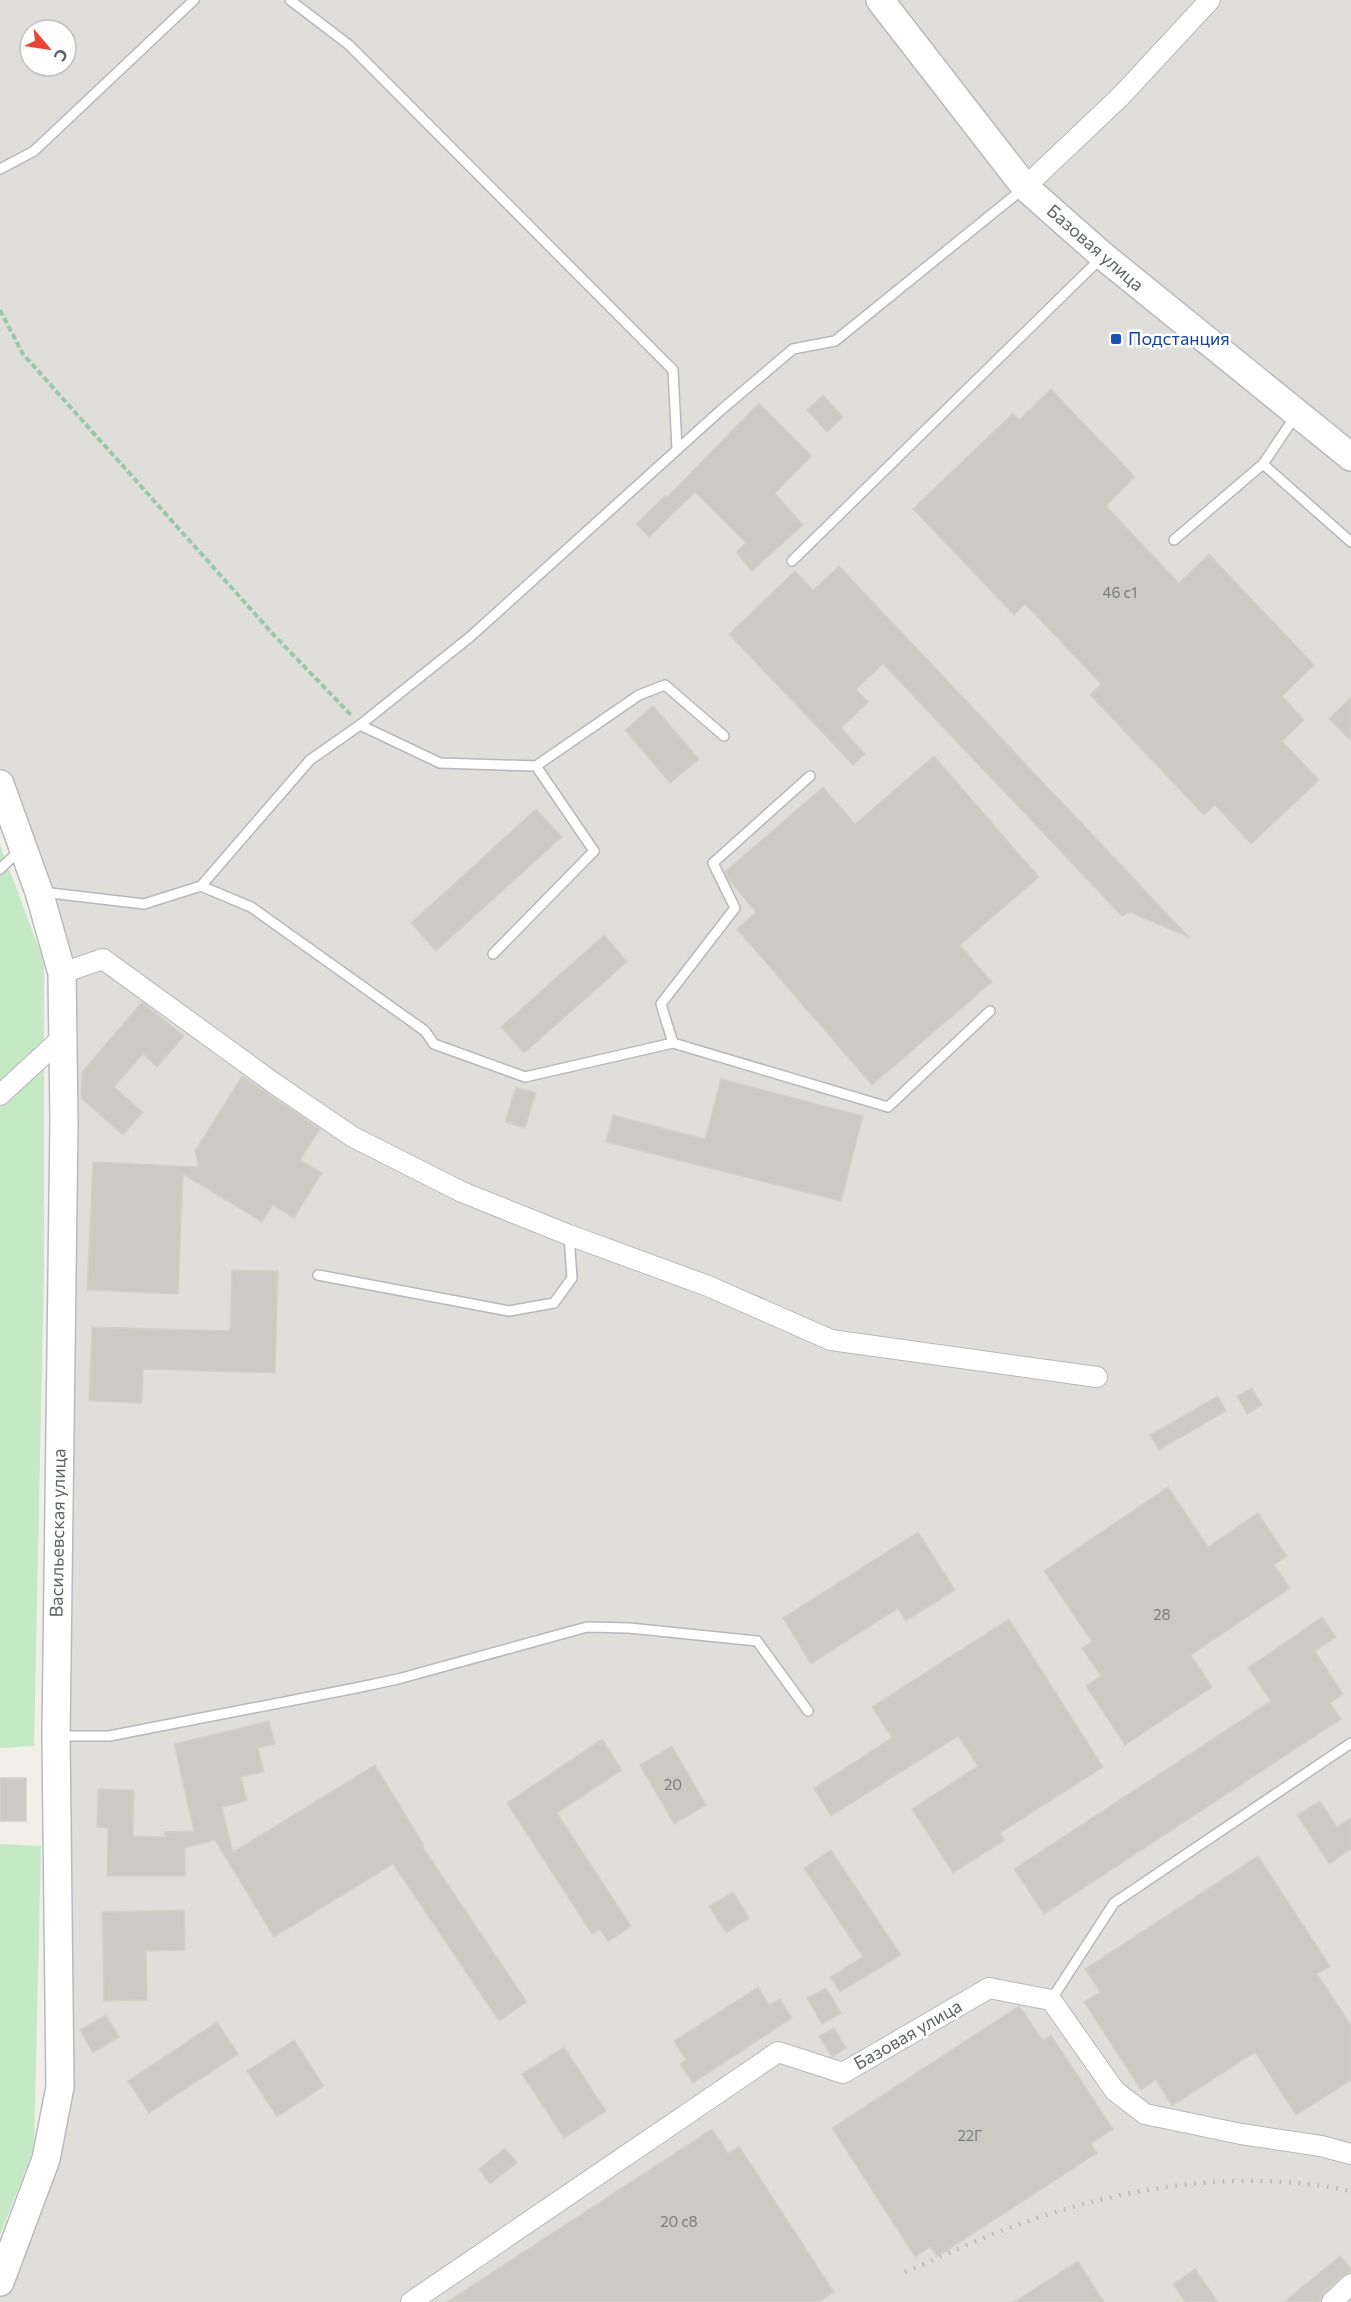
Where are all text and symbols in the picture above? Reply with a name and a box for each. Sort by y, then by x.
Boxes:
north arrow [18,18,78,78]
text: С [51,46,73,65]
street label: Базовая улица [1043,199,1149,295]
place label: Подстанция [1128,327,1230,349]
marker: Подстанция [1109,332,1123,346]
house number: 46 с1 [1103,583,1137,601]
street label: Васильевская улица [45,1448,69,1618]
house number: 28 [1153,1605,1171,1623]
house number: 20 [664,1775,682,1793]
street label: Базовая улица [850,1994,965,2074]
house number: 22Г [957,2126,983,2144]
house number: 20 с8 [660,2212,698,2230]

